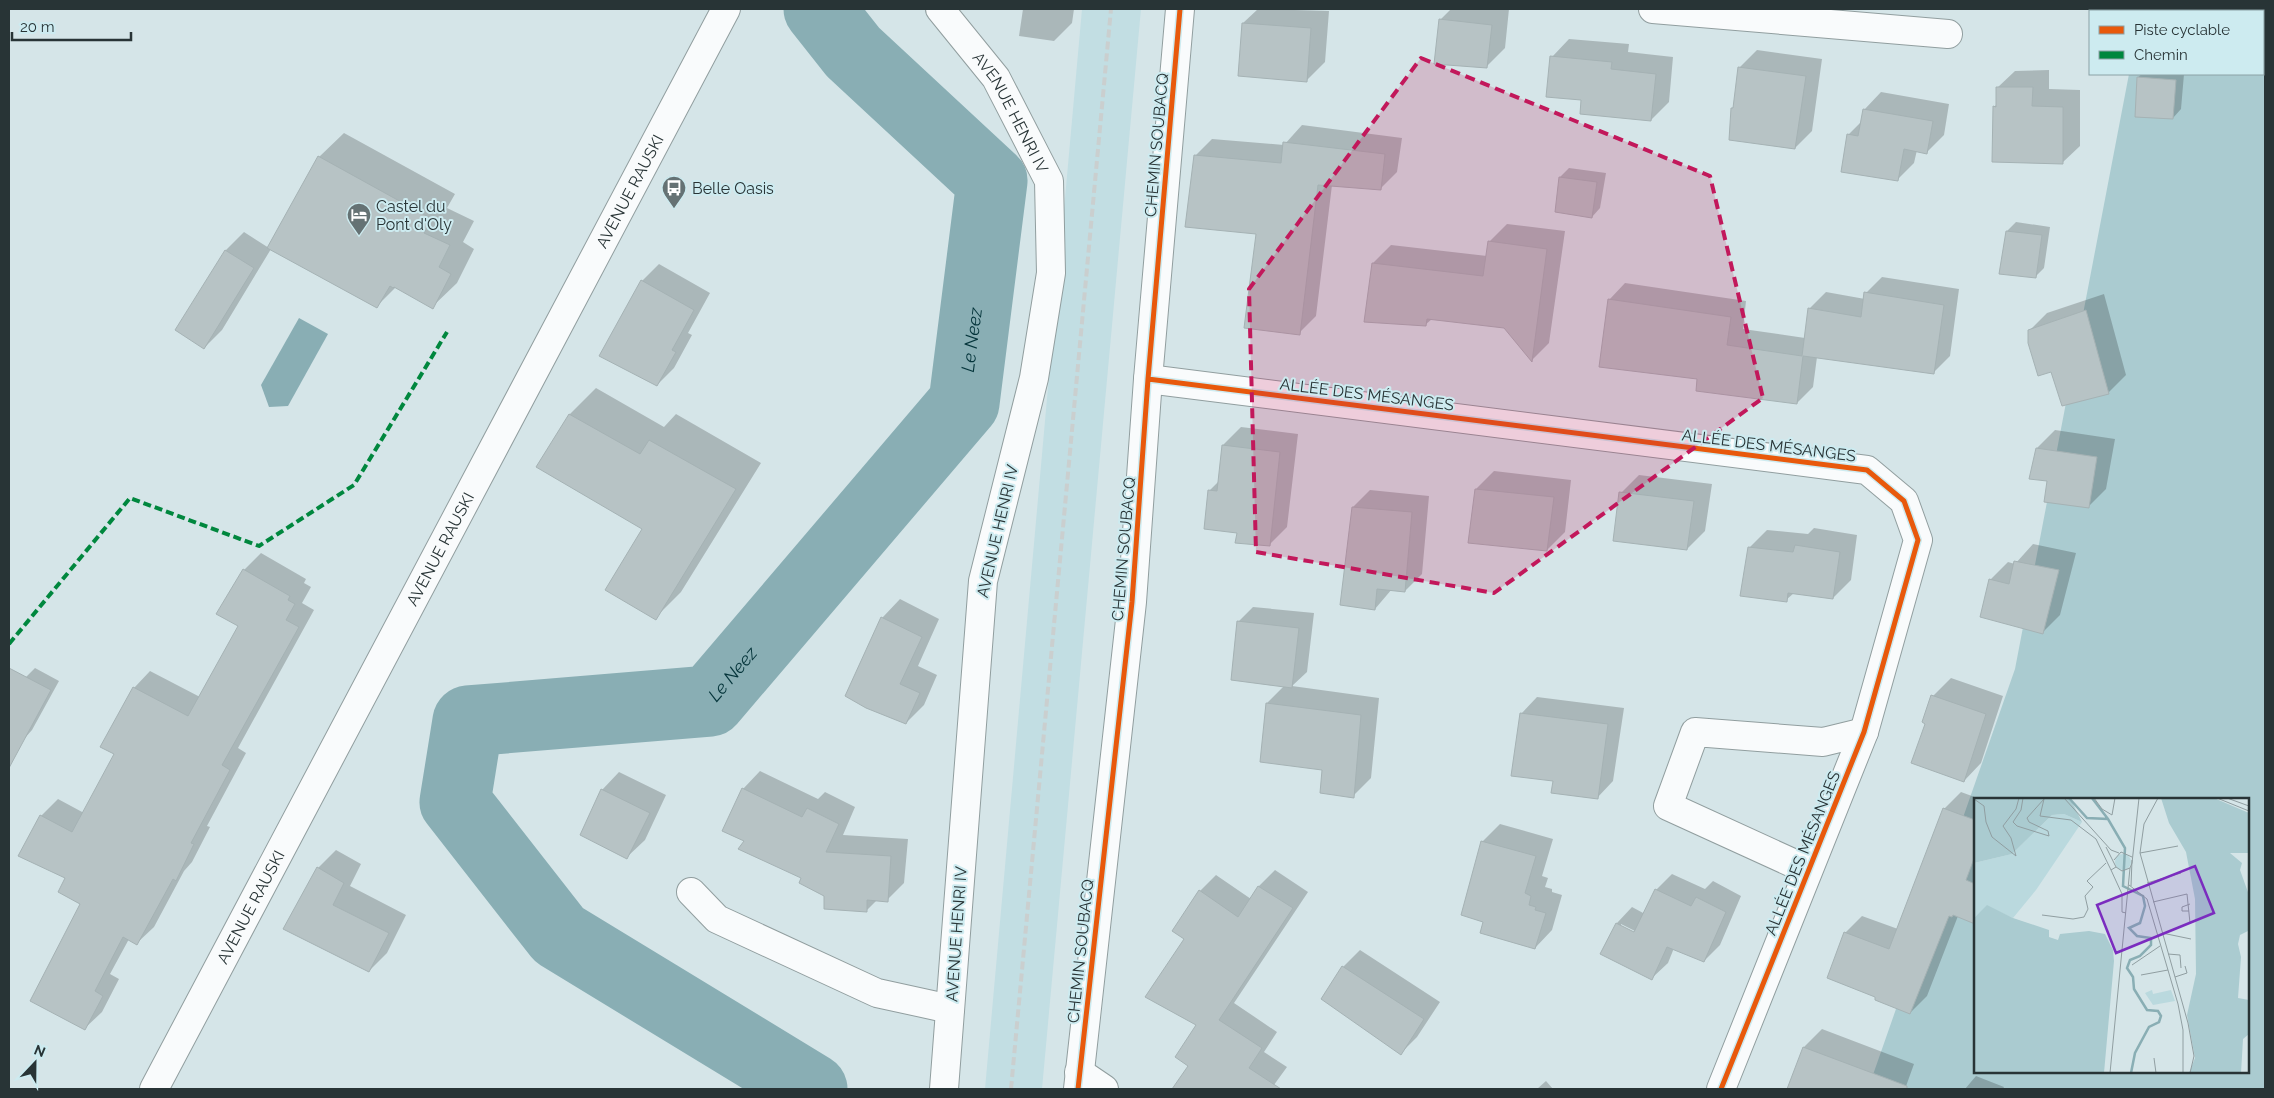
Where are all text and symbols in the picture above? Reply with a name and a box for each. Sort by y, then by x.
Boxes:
scale bar [12,10,131,42]
legend [2089,10,2264,75]
text: 20 m [20,18,55,36]
text: Piste cyclable [2134,21,2230,39]
text: Chemin [2134,46,2188,64]
street label: AVENUE HENRI IV [969,48,1052,176]
street label: CHEMIN SOUBACQ [1141,72,1172,218]
street label: AVENUE RAUSKI [592,131,668,251]
bus stop icon: Belle Oasis [661,175,687,209]
place label: Belle Oasis [692,179,774,198]
place label: Castel du Pont d'Oly [376,197,452,234]
hotel icon: Castel du Pont d'Oly [346,202,372,236]
water label: Le Neez [957,306,986,373]
street label: ALLÉE DES MÉSANGES [1279,373,1455,415]
street label: ALLÉE DES MÉSANGES [1681,424,1857,466]
street label: AVENUE HENRI IV [973,463,1022,599]
street label: CHEMIN SOUBACQ [1108,476,1139,622]
street label: AVENUE RAUSKI [403,489,478,609]
water label: Le Neez [703,642,762,705]
street label: ALLÉE DES MÉSANGES [1760,768,1844,938]
inset map [1974,798,2249,1073]
street label: AVENUE RAUSKI [213,847,289,967]
street label: AVENUE HENRI IV [942,865,971,1003]
street label: CHEMIN SOUBACQ [1064,878,1097,1024]
north arrow [10,1038,60,1088]
text: N [32,1042,48,1060]

